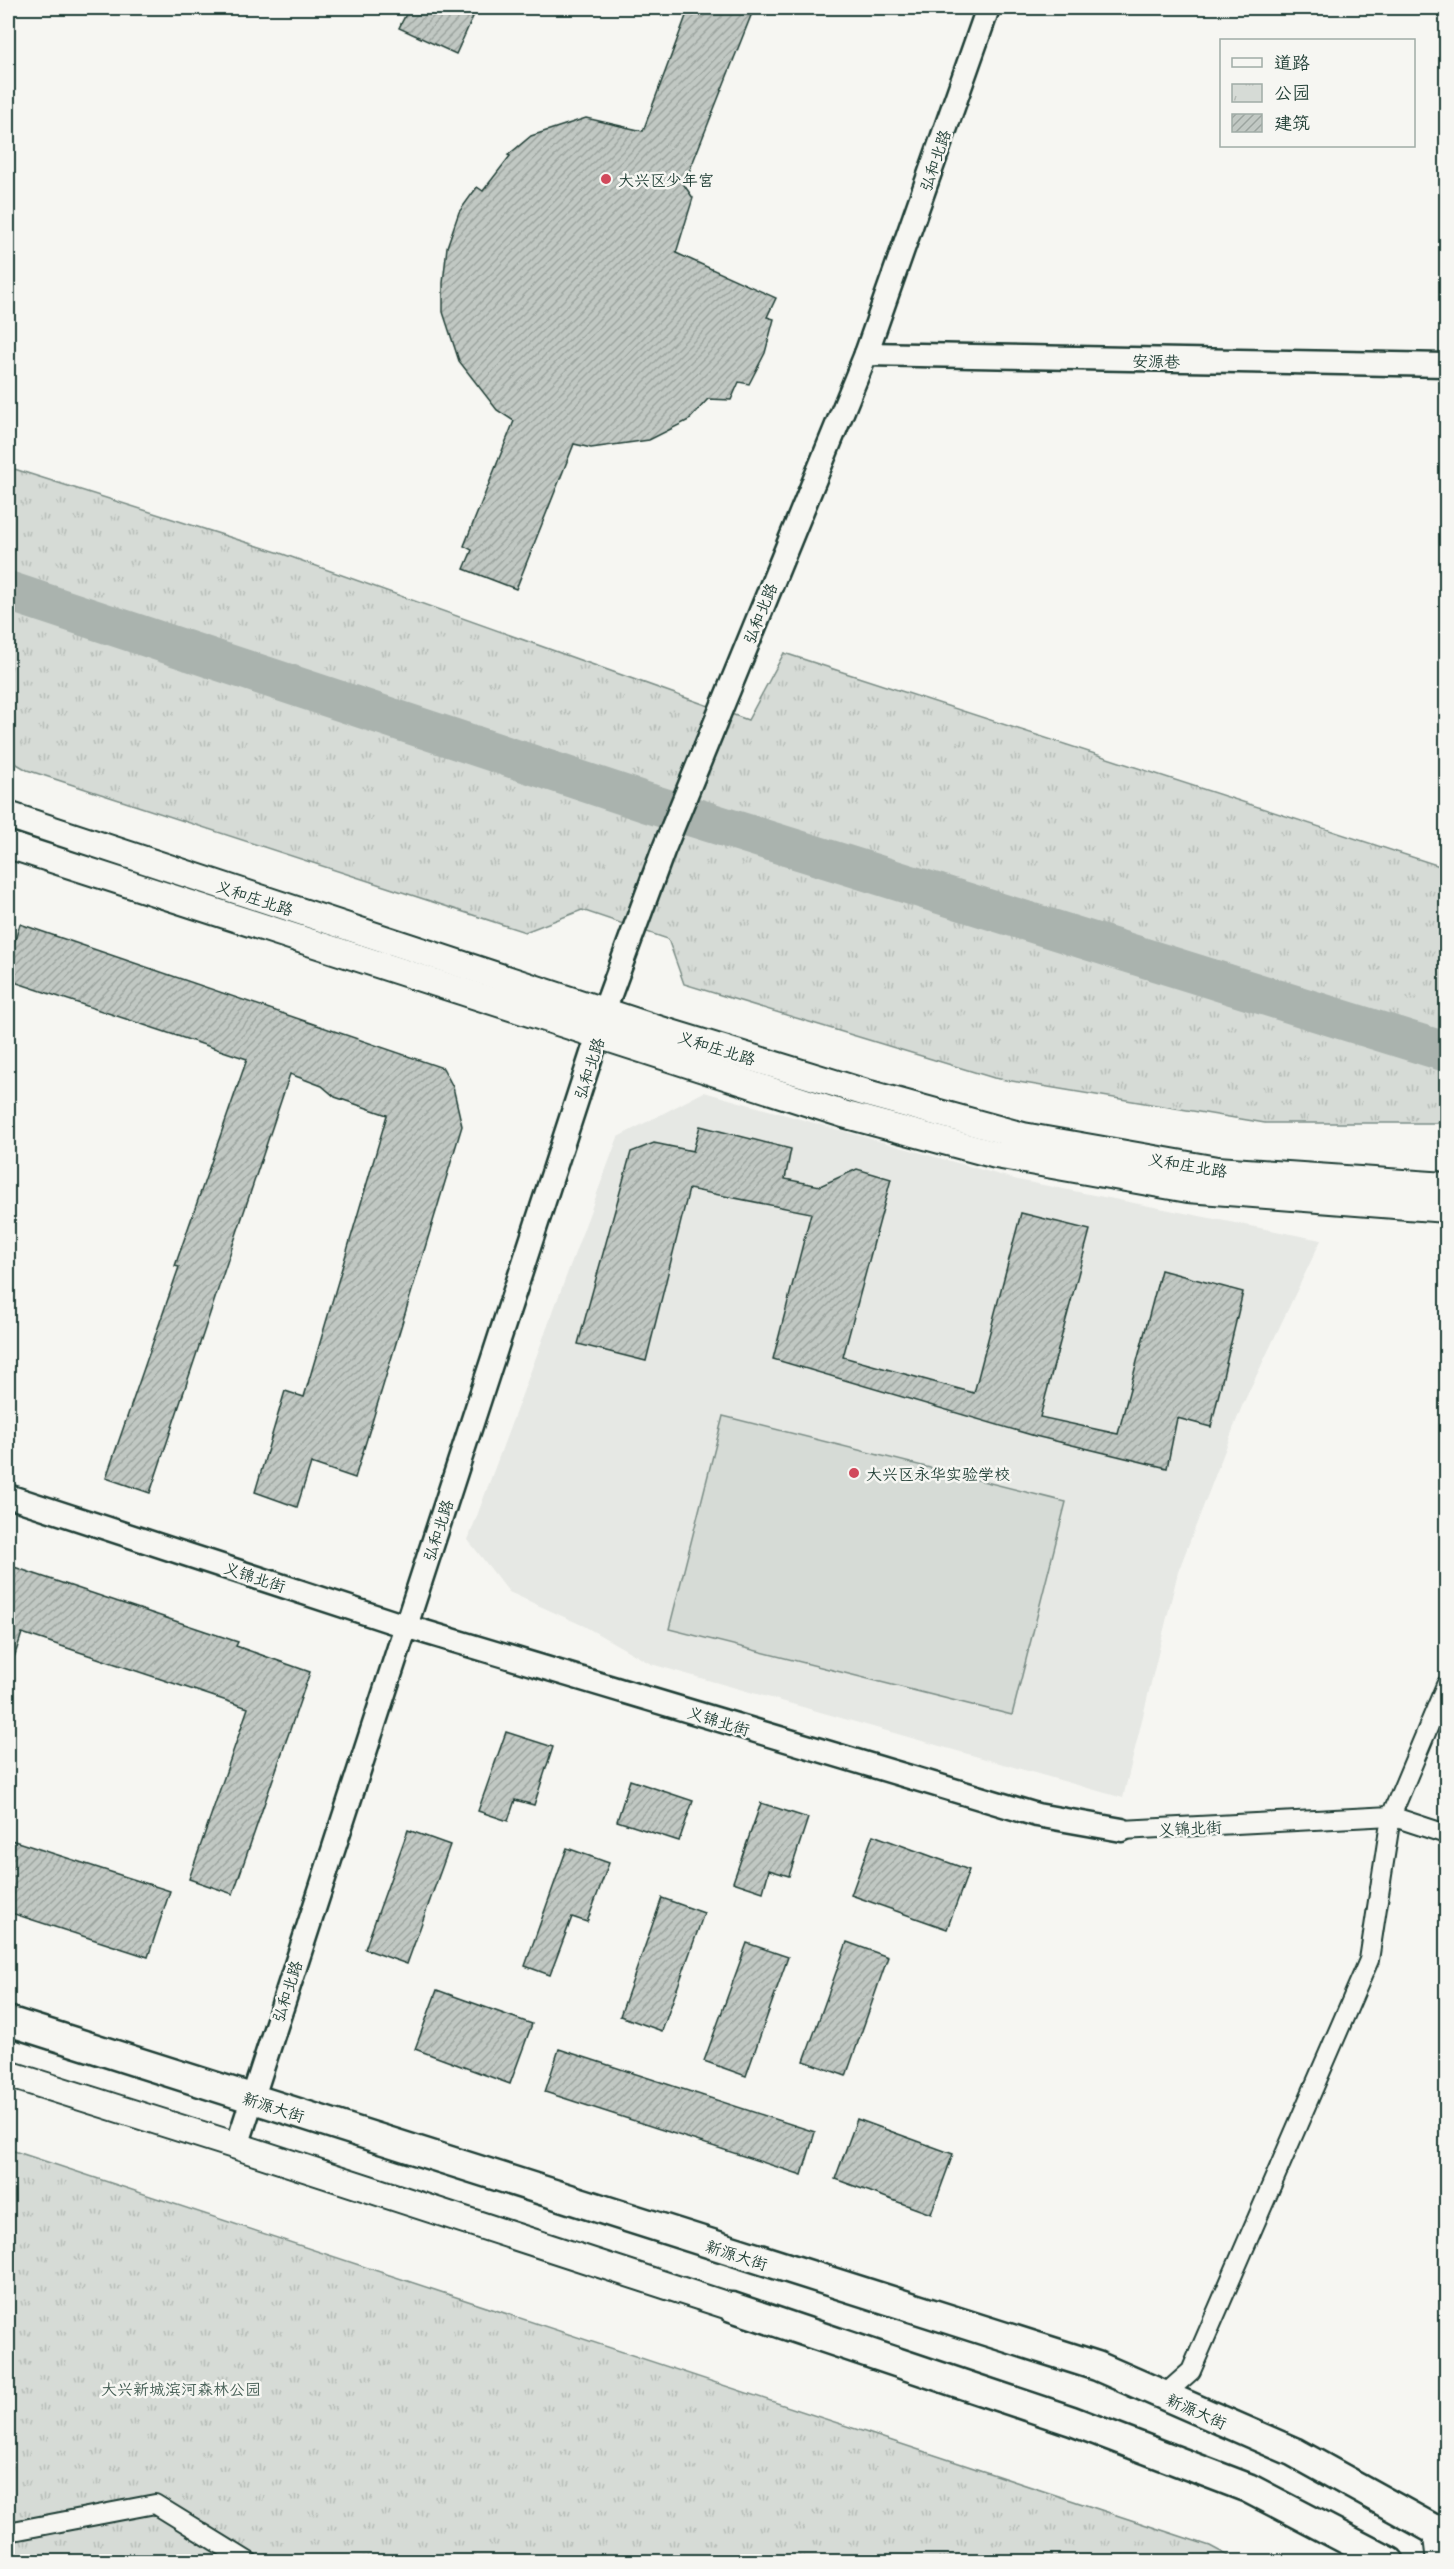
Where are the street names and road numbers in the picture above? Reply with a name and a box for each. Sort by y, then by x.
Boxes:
street label: 弘和北路 [912,126,956,194]
street label: 安源巷 [1132,348,1180,372]
street label: 弘和北路 [736,579,782,647]
street label: 义和庄北路 [213,873,297,921]
street label: 义和庄北路 [675,1024,759,1070]
street label: 弘和北路 [567,1034,609,1102]
street label: 义和庄北路 [1147,1146,1229,1182]
street label: 弘和北路 [416,1496,458,1564]
street label: 义锦北街 [221,1555,289,1597]
street label: 义锦北街 [685,1699,753,1741]
street label: 义锦北街 [1157,1813,1223,1841]
street label: 弘和北路 [265,1957,307,2025]
street label: 新源大街 [240,2085,308,2127]
street label: 新源大街 [703,2233,771,2275]
street label: 新源大街 [1163,2386,1231,2434]

